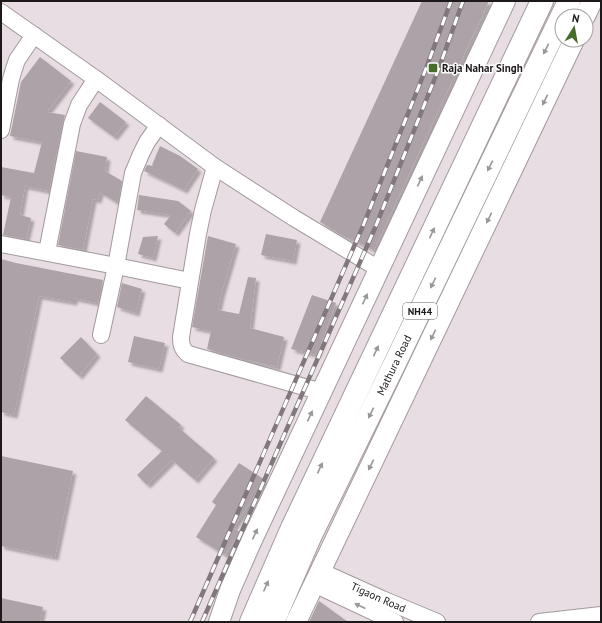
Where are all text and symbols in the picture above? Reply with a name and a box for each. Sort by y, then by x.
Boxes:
north arrow [554,8,594,48]
text: N [571,11,581,26]
one-way arrow [543,43,549,54]
place label: Raja Nahar Singh [442,61,523,75]
marker: Raja Nahar Singh [427,62,439,74]
one-way arrow [542,95,548,106]
one-way arrow [487,160,493,172]
one-way arrow [417,175,424,187]
one-way arrow [486,212,492,223]
one-way arrow [429,228,435,239]
one-way arrow [430,278,436,289]
one-way arrow [362,293,368,304]
road number: NH44 [403,303,437,319]
one-way arrow [430,329,436,341]
street label: Mathura Road [373,333,414,398]
one-way arrow [373,345,379,356]
one-way arrow [368,407,374,419]
one-way arrow [307,411,313,422]
one-way arrow [368,459,374,471]
one-way arrow [317,462,323,474]
one-way arrow [252,528,258,540]
street label: Tigaon Road [349,579,408,615]
one-way arrow [263,581,269,592]
one-way arrow [354,603,366,609]

